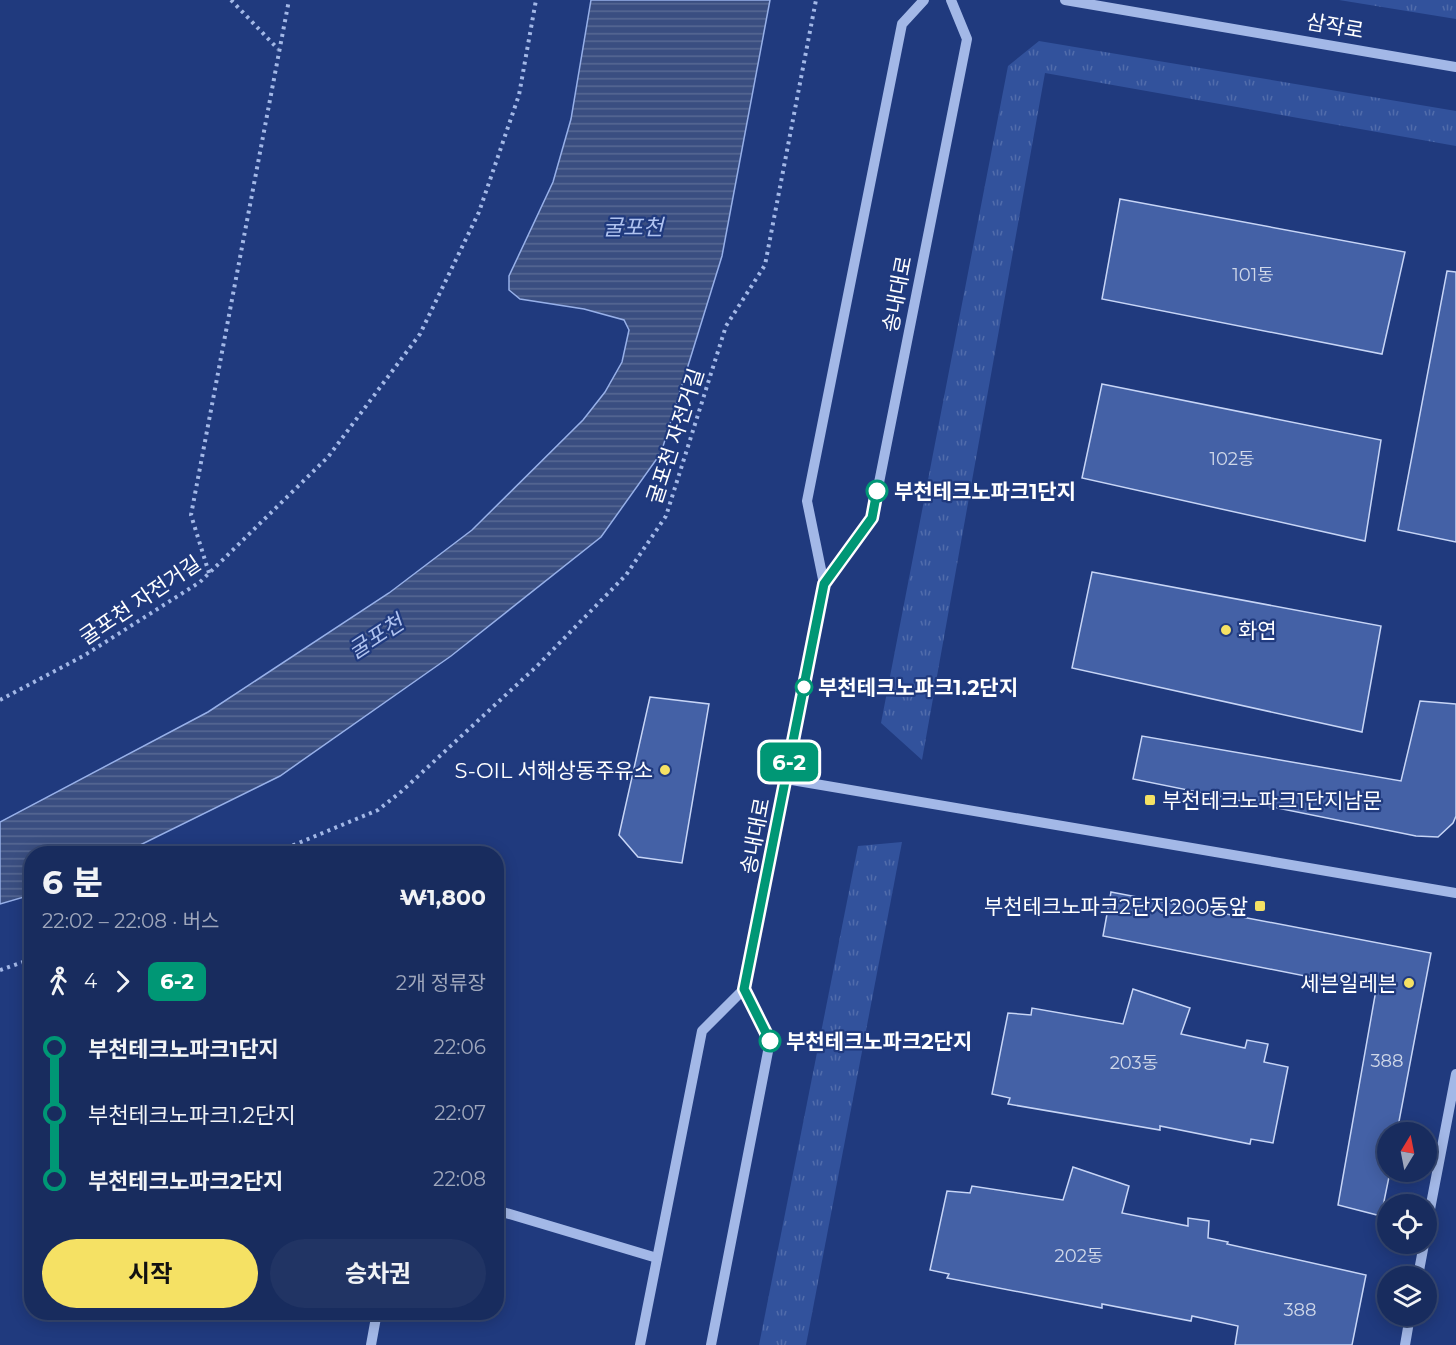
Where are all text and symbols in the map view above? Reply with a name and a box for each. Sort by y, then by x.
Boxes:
street label: 삼작로 [1304,9,1366,43]
water label: 굴포천 [603,214,666,241]
street label: 송내대로 [877,254,917,334]
house number: 101동 [1232,264,1274,286]
street label: 굴포천 자전거길 [641,365,709,507]
house number: 102동 [1209,448,1255,470]
place label: 부천테크노파크1단지 [894,479,1076,504]
marker: 부천테크노파크1단지 [866,480,888,502]
street label: 굴포천 자전거길 [75,550,205,650]
water label: 굴포천 [343,608,411,665]
place label: 화연 [1238,618,1277,643]
marker: 화연 [1219,623,1233,637]
place label: 부천테크노파크1.2단지 [818,675,1018,700]
marker: 부천테크노파크1.2단지 [795,678,813,696]
line badge: 6-2 [754,742,824,782]
text: 6-2 [772,750,806,775]
place label: S-OIL 서해상동주유소 [454,758,653,783]
marker: S-OIL 서해상동주유소 [658,763,672,777]
place label: 부천테크노파크1단지남문 [1162,788,1382,813]
marker: 부천테크노파크1단지남문 [1143,793,1157,807]
street label: 송내대로 [735,796,775,876]
text: 6 분 [42,862,103,902]
text: ₩1,800 [400,884,486,911]
place label: 부천테크노파크2단지200동앞 [984,894,1248,919]
marker: 부천테크노파크2단지200동앞 [1253,899,1267,913]
text: 22:02 – 22:08 · 버스 [42,909,219,933]
icon: walk [42,965,75,998]
icon: forward [106,965,139,998]
text: 4 [84,969,97,993]
text: 6-2 [160,969,194,994]
text: 2개 정류장 [396,971,486,995]
place label: 세븐일레븐 [1300,971,1397,996]
marker: 세븐일레븐 [1402,976,1416,990]
place label: 부천테크노파크2단지 [786,1029,972,1054]
marker: 부천테크노파크2단지 [759,1030,781,1052]
text: 22:06 [434,1035,486,1059]
text: 부천테크노파크1단지 [88,1036,279,1063]
house number: 388 [1370,1050,1404,1072]
house number: 203동 [1110,1052,1158,1074]
text: 22:07 [434,1101,486,1125]
text: 부천테크노파크1.2단지 [88,1102,295,1129]
north arrow [1377,1122,1437,1182]
map controls [1377,1122,1437,1326]
text: 22:08 [433,1167,486,1191]
text: 부천테크노파크2단지 [88,1168,283,1195]
button: locate [1377,1194,1437,1254]
button: 시작 [42,1239,258,1308]
button: 승차권 [270,1239,486,1308]
house number: 202동 [1055,1245,1103,1267]
button: layers [1377,1266,1437,1326]
house number: 388 [1283,1299,1317,1321]

